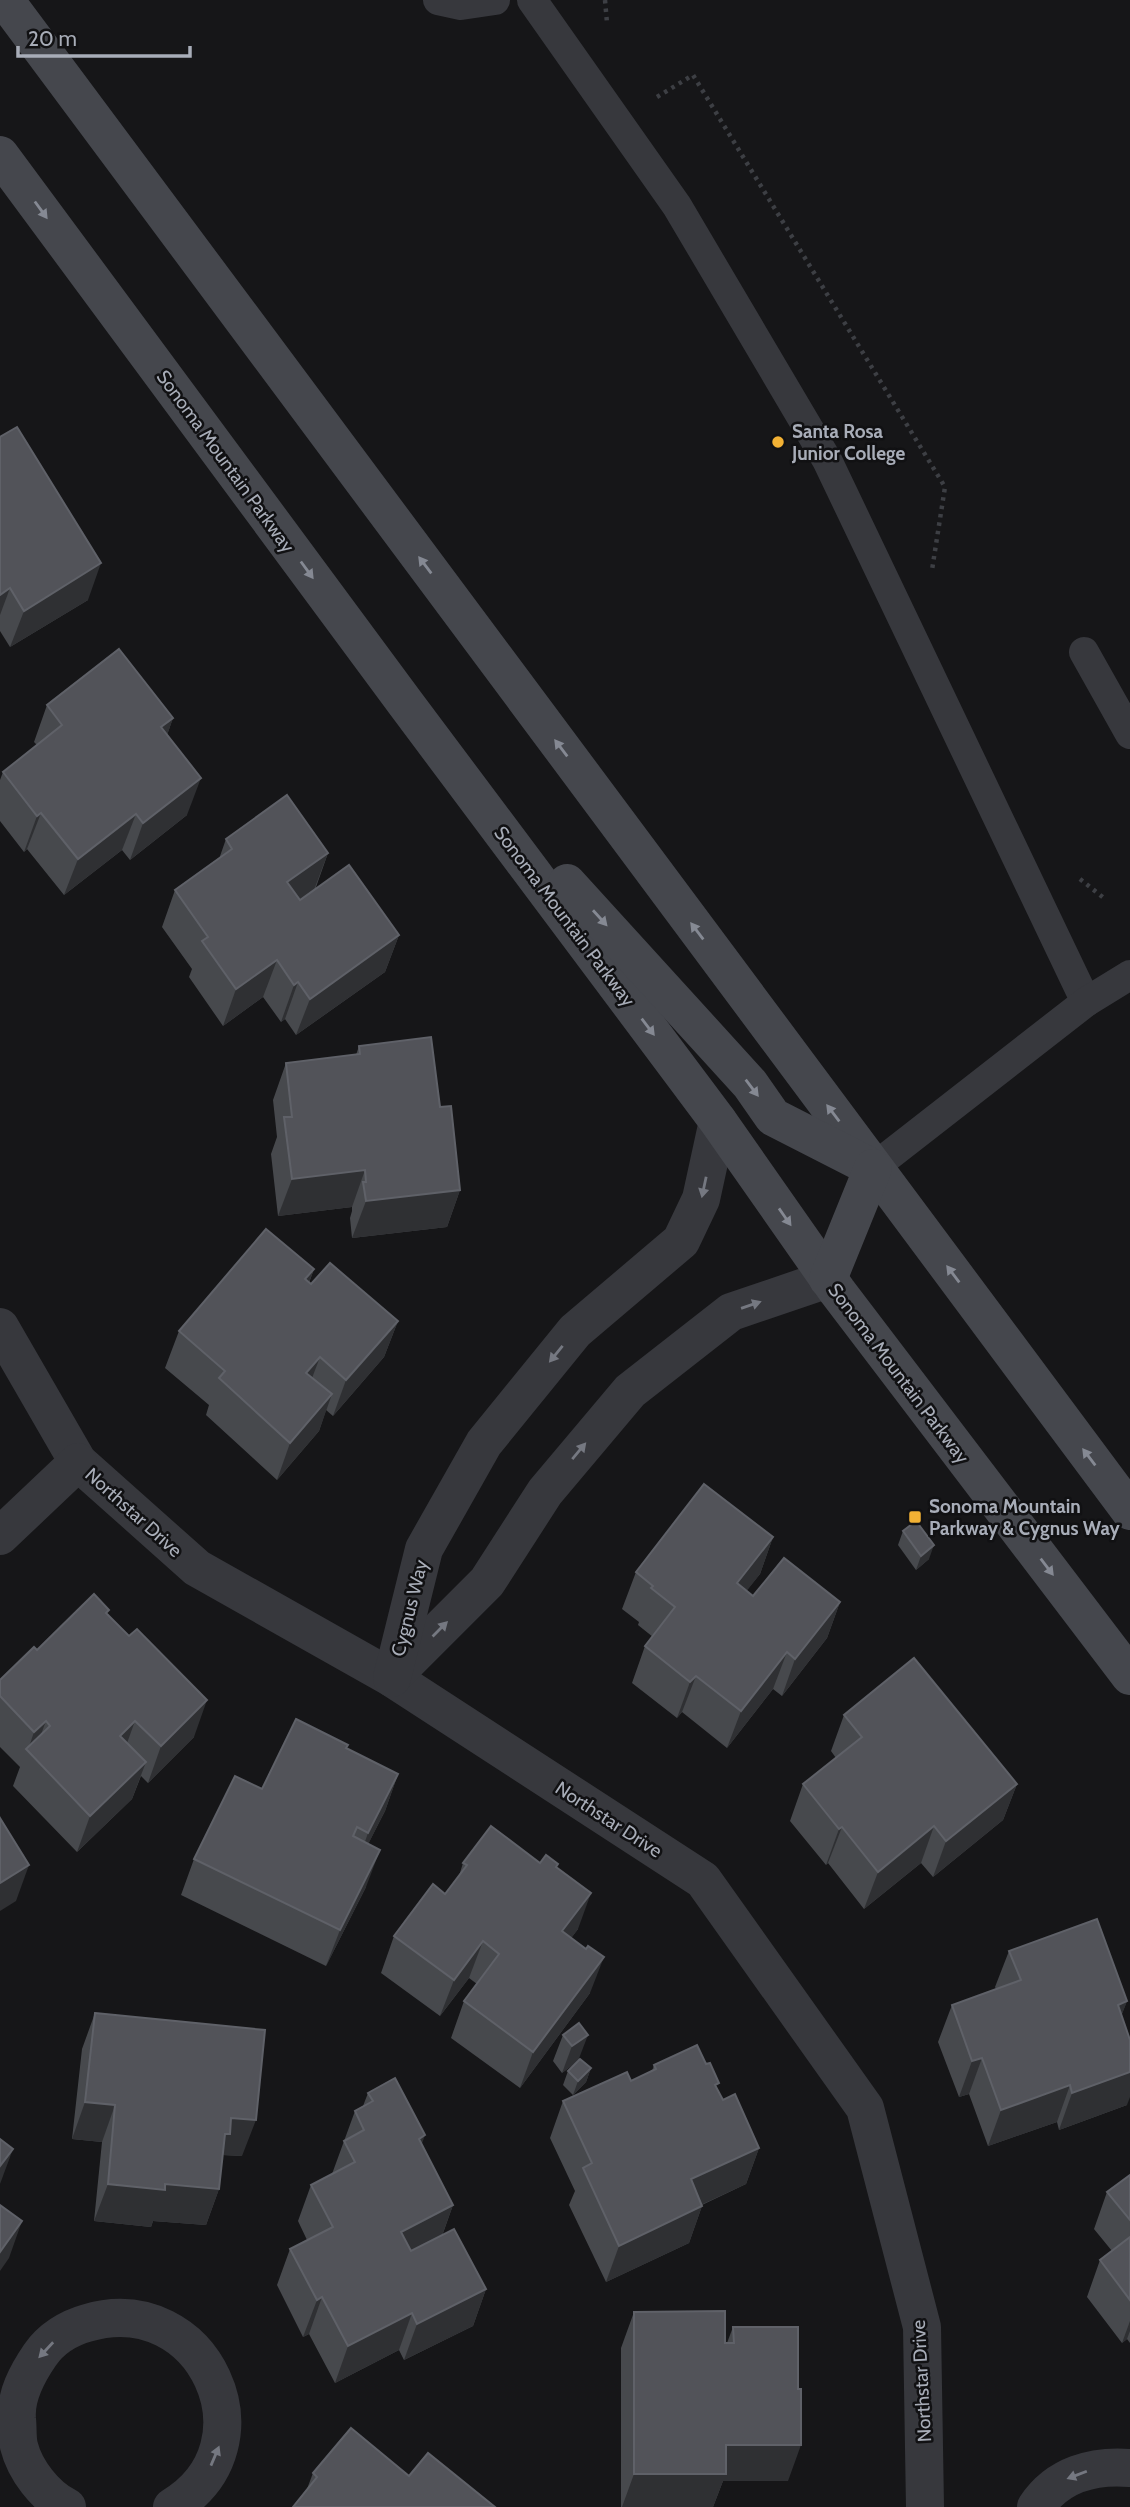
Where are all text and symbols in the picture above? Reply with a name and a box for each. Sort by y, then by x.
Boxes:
scale bar [18,14,189,58]
text: 20 m [28,26,77,51]
one-way arrow [33,201,47,219]
street label: Sonoma Mountain Parkway [152,366,300,557]
place label: Santa Rosa Junior College [791,420,905,465]
marker: Santa Rosa Junior College [770,434,786,450]
one-way arrow [418,557,433,575]
one-way arrow [300,561,314,579]
one-way arrow [554,739,568,757]
street label: Sonoma Mountain Parkway [489,822,640,1011]
one-way arrow [592,909,608,927]
one-way arrow [690,922,704,940]
one-way arrow [641,1018,656,1036]
one-way arrow [744,1079,758,1097]
one-way arrow [826,1104,840,1122]
one-way arrow [698,1176,709,1198]
one-way arrow [778,1208,792,1226]
one-way arrow [946,1265,960,1284]
street label: Sonoma Mountain Parkway [823,1279,974,1468]
one-way arrow [740,1299,761,1310]
one-way arrow [549,1346,564,1363]
one-way arrow [572,1442,587,1460]
one-way arrow [1083,1448,1097,1466]
street label: Northstar Drive [80,1463,187,1562]
place label: Sonoma Mountain Parkway & Cygnus Way [929,1495,1121,1540]
marker: Sonoma Mountain Parkway & Cygnus Way [907,1509,923,1525]
street label: Cygnus Way [386,1557,433,1659]
one-way arrow [1040,1558,1054,1577]
one-way arrow [431,1621,447,1638]
street label: Northstar Drive [551,1776,667,1863]
street label: Northstar Drive [907,2319,936,2443]
one-way arrow [38,2341,54,2359]
one-way arrow [209,2445,220,2466]
one-way arrow [1067,2469,1088,2480]

